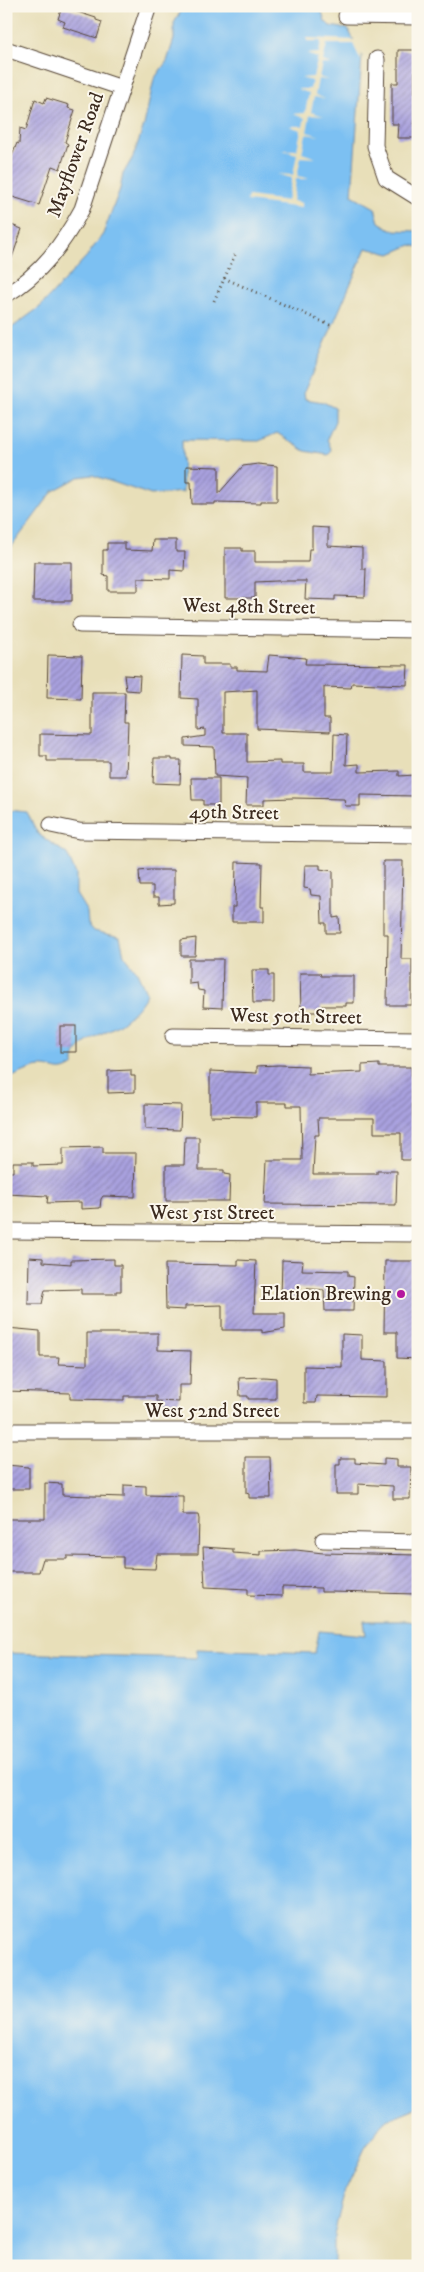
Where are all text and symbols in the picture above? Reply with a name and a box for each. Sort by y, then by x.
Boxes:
street label: Mayflower Road [42,89,110,221]
street label: West 48th Street [181,593,316,621]
street label: 49th Street [189,800,279,826]
street label: West 50th Street [229,1003,362,1031]
street label: West 51st Street [149,1201,274,1226]
place label: Elation Brewing [260,1282,391,1307]
marker: Elation Brewing [395,1288,407,1300]
street label: West 52nd Street [144,1399,279,1424]

